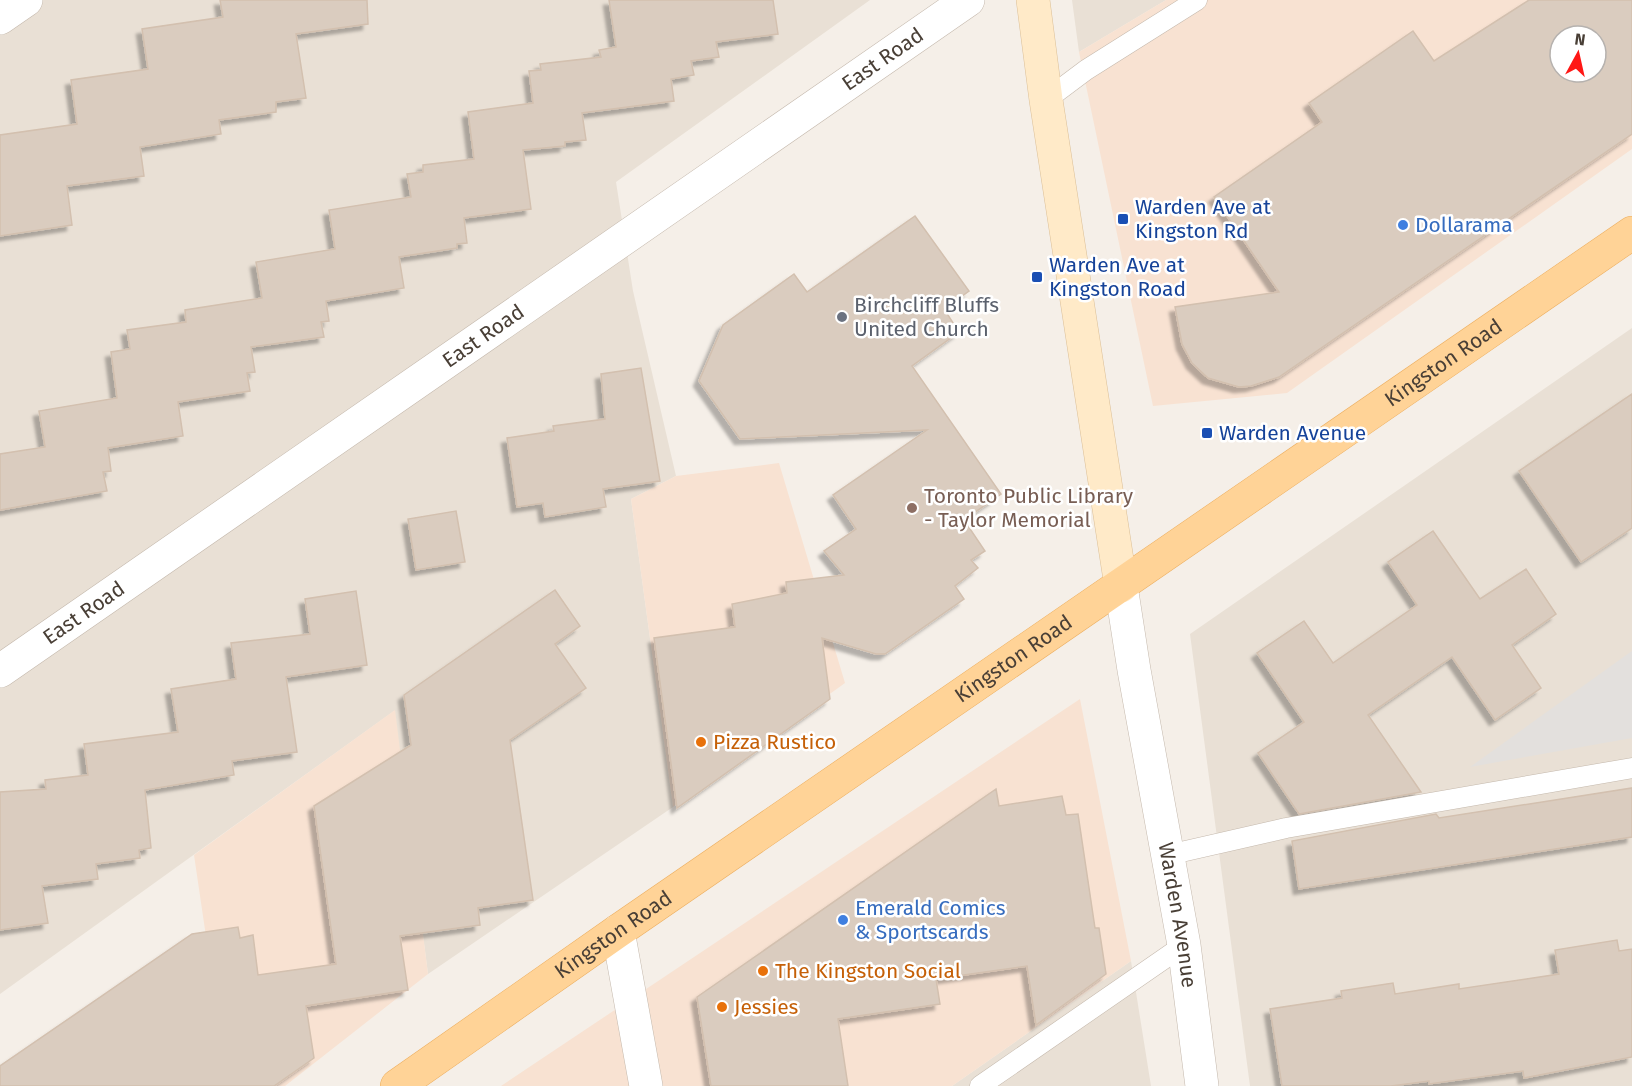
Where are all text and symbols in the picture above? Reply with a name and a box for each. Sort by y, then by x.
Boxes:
street label: East Road [837,22,929,97]
north arrow [1548,24,1608,84]
text: N [1573,29,1587,50]
place label: Warden Ave at Kingston Rd [1135,194,1271,244]
marker: Warden Ave at Kingston Rd [1116,212,1130,226]
place label: Dollarama [1415,212,1513,238]
marker: Dollarama [1396,218,1410,232]
place label: Warden Ave at Kingston Road [1049,252,1186,302]
marker: Warden Ave at Kingston Road [1030,270,1044,284]
place label: Birchcliff Bluffs United Church [854,292,999,342]
street label: East Road [437,299,529,373]
marker: Birchcliff Bluffs United Church [835,310,849,324]
street label: Kingston Road [1380,313,1507,412]
place label: Warden Avenue [1219,420,1366,446]
marker: Warden Avenue [1200,426,1214,440]
place label: Toronto Public Library - Taylor Memorial [924,483,1134,533]
marker: Toronto Public Library - Taylor Memorial [905,501,919,515]
street label: East Road [38,576,130,650]
street label: Kingston Road [950,609,1077,708]
place label: Pizza Rustico [713,729,836,755]
marker: Pizza Rustico [694,735,708,749]
street label: Warden Avenue [1153,840,1202,989]
street label: Kingston Road [550,885,677,984]
place label: Emerald Comics & Sportscards [855,895,1006,945]
marker: Emerald Comics & Sportscards [836,913,850,927]
place label: The Kingston Social [775,958,961,984]
marker: The Kingston Social [756,964,770,978]
place label: Jessies [734,994,799,1020]
marker: Jessies [715,1000,729,1014]

